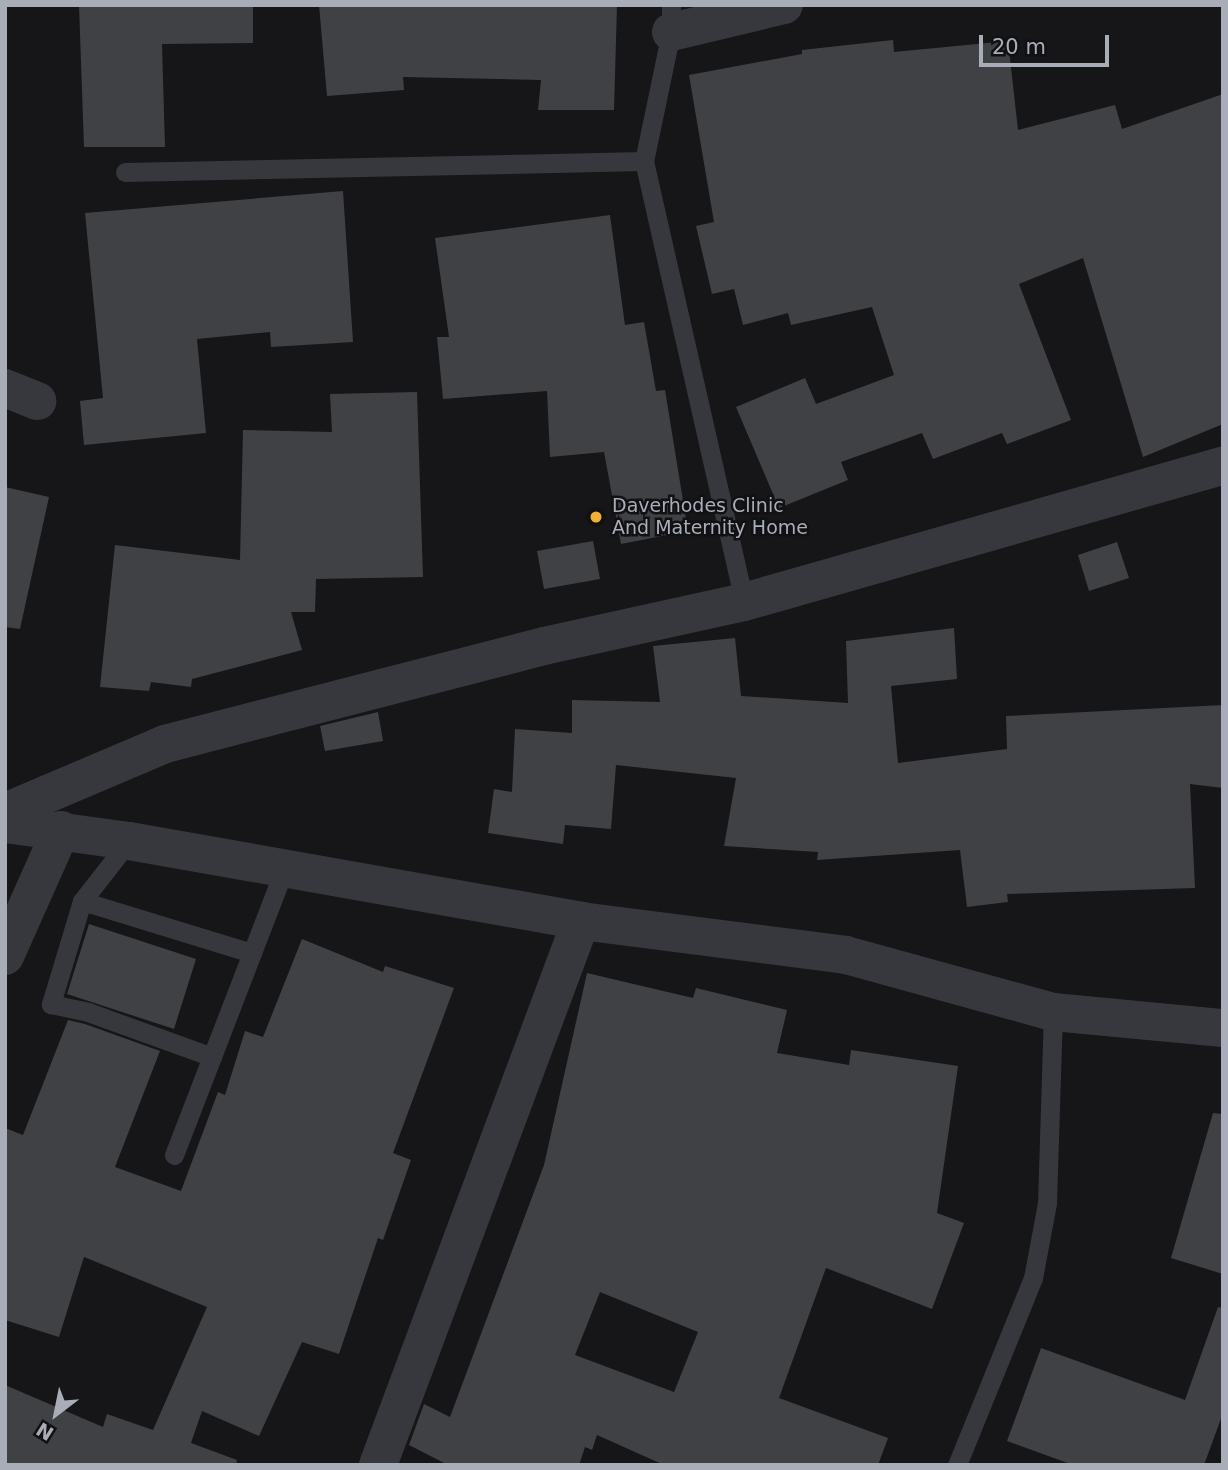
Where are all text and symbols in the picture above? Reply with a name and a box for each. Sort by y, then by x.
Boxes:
scale bar [983,21,1112,65]
text: 20 m [992,35,1046,59]
place label: Daverhodes Clinic And Maternity Home [612,495,808,539]
marker: Daverhodes Clinic And Maternity Home [586,507,606,527]
north arrow [21,1379,91,1449]
text: N [32,1418,57,1445]

